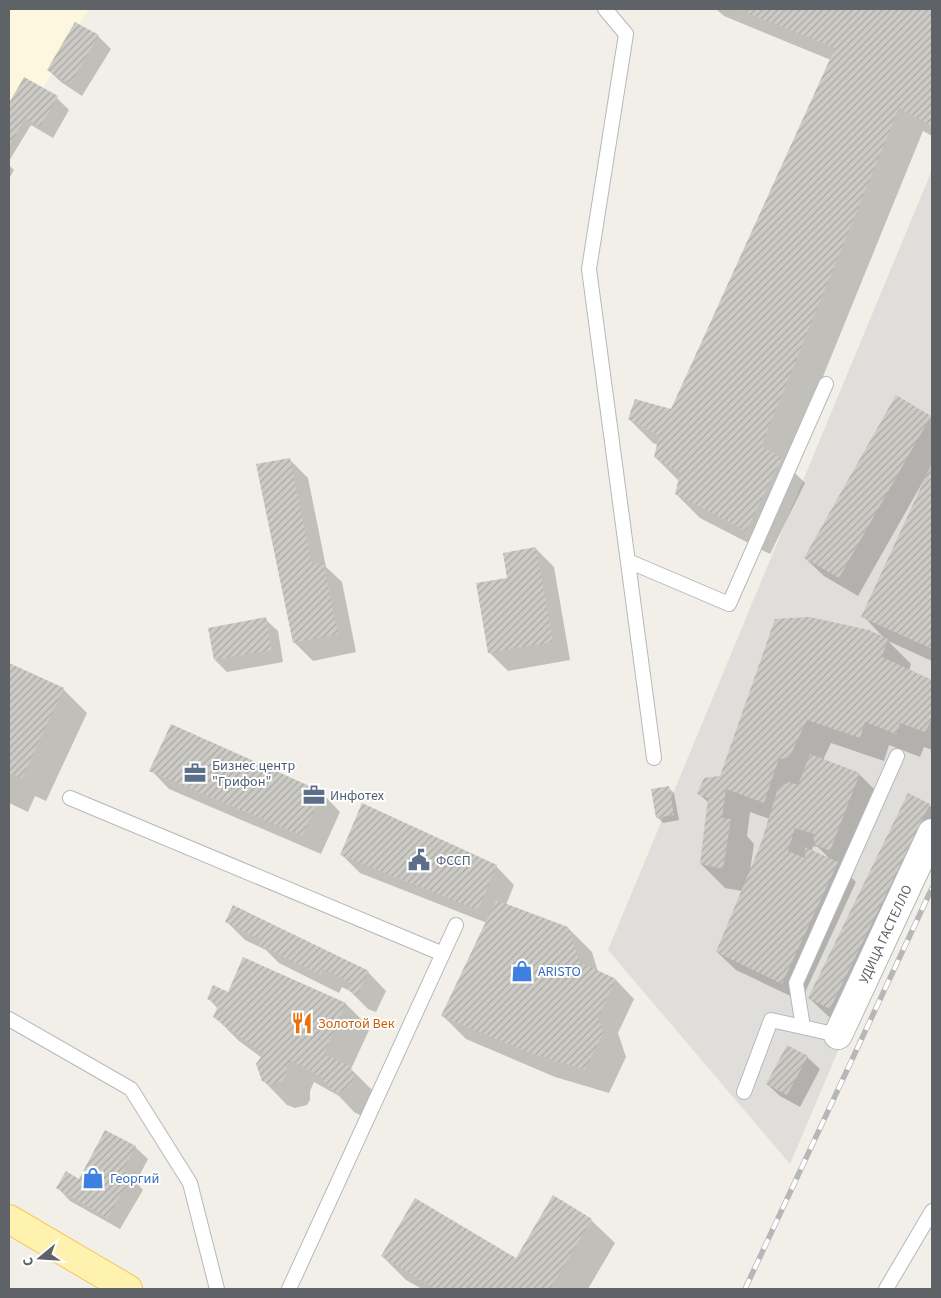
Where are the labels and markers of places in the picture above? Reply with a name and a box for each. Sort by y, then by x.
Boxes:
place label: Бизнес центр "Грифон" [212,756,295,792]
office icon: Бизнес центр "Грифон" [182,760,208,786]
office icon: Инфотех [301,782,327,808]
place label: Инфотех [330,786,385,806]
public building icon: ФССП [406,847,432,873]
place label: ФССП [436,851,471,871]
shop icon: ARISTO [509,958,535,984]
place label: ARISTO [538,962,581,982]
restaurant icon: Золотой Век [289,1010,315,1036]
place label: Золотой Век [318,1014,395,1034]
shop icon: Георгий [80,1165,106,1191]
place label: Георгий [110,1169,159,1189]

